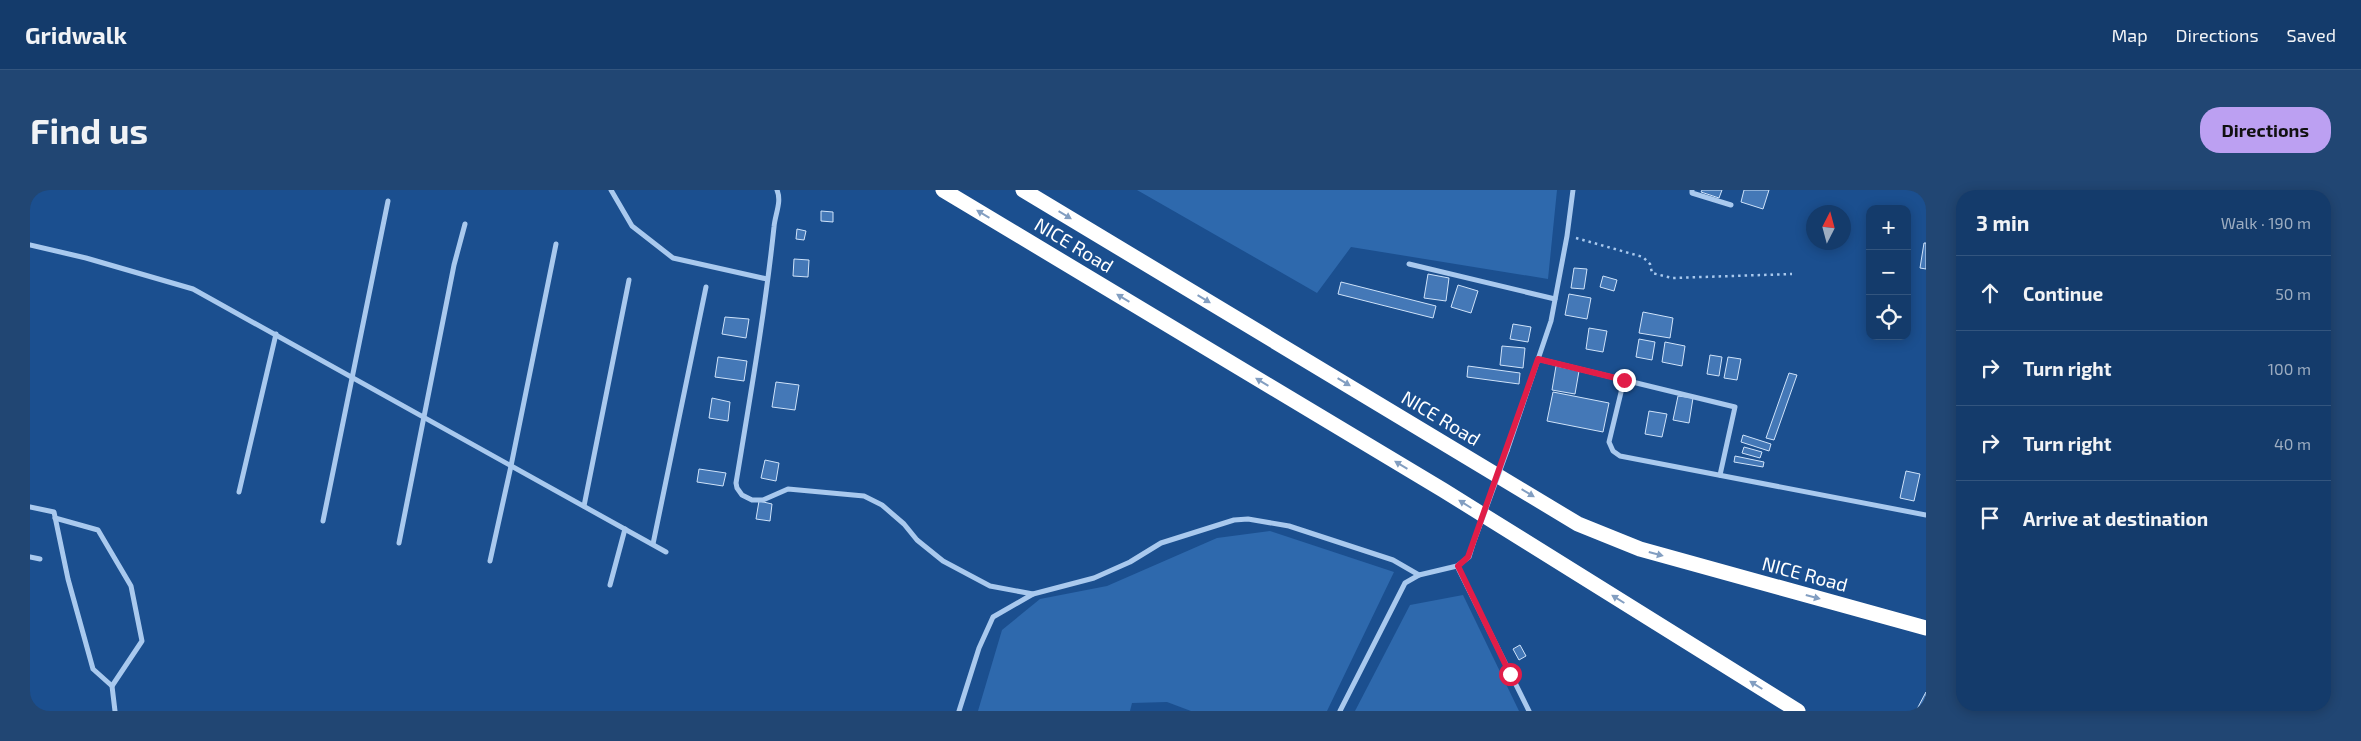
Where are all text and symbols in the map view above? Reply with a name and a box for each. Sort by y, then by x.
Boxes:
text: Gridwalk [25,20,127,49]
text: Map [2111,24,2148,46]
text: Directions [2176,24,2259,46]
text: Saved [2287,24,2336,46]
button: Directions [2200,107,2331,153]
text: Find us [30,109,148,151]
north arrow [1806,205,1851,250]
map controls [1866,205,1911,340]
button: + [1866,205,1911,250]
one-way arrow [977,210,990,219]
text: 3 min [1976,210,2029,235]
one-way arrow [1058,211,1071,220]
street label: NICE Road [1031,212,1118,277]
text: Walk · 190 m [2221,213,2311,232]
button: − [1866,250,1911,295]
icon: ahead [1976,279,2004,307]
text: Continue [2023,282,2103,305]
text: 50 m [2275,284,2311,303]
one-way arrow [1116,293,1129,302]
one-way arrow [1198,295,1211,304]
button: locate [1866,295,1911,340]
icon: right [1976,354,2004,382]
text: Turn right [2023,357,2111,380]
text: 100 m [2268,359,2311,378]
route end [1613,369,1636,392]
one-way arrow [1255,377,1268,386]
one-way arrow [1337,378,1350,387]
street label: NICE Road [1398,385,1485,450]
icon: right [1976,429,2004,457]
text: Turn right [2023,432,2111,455]
text: 40 m [2274,434,2311,453]
one-way arrow [1395,461,1408,470]
one-way arrow [1521,489,1534,498]
one-way arrow [1459,500,1472,509]
icon: arrive [1976,504,2004,532]
text: Arrive at destination [2023,507,2208,530]
one-way arrow [1649,550,1664,558]
street label: NICE Road [1760,551,1851,596]
one-way arrow [1805,593,1820,601]
one-way arrow [1612,595,1625,604]
route start [1499,663,1522,686]
one-way arrow [1750,681,1763,690]

